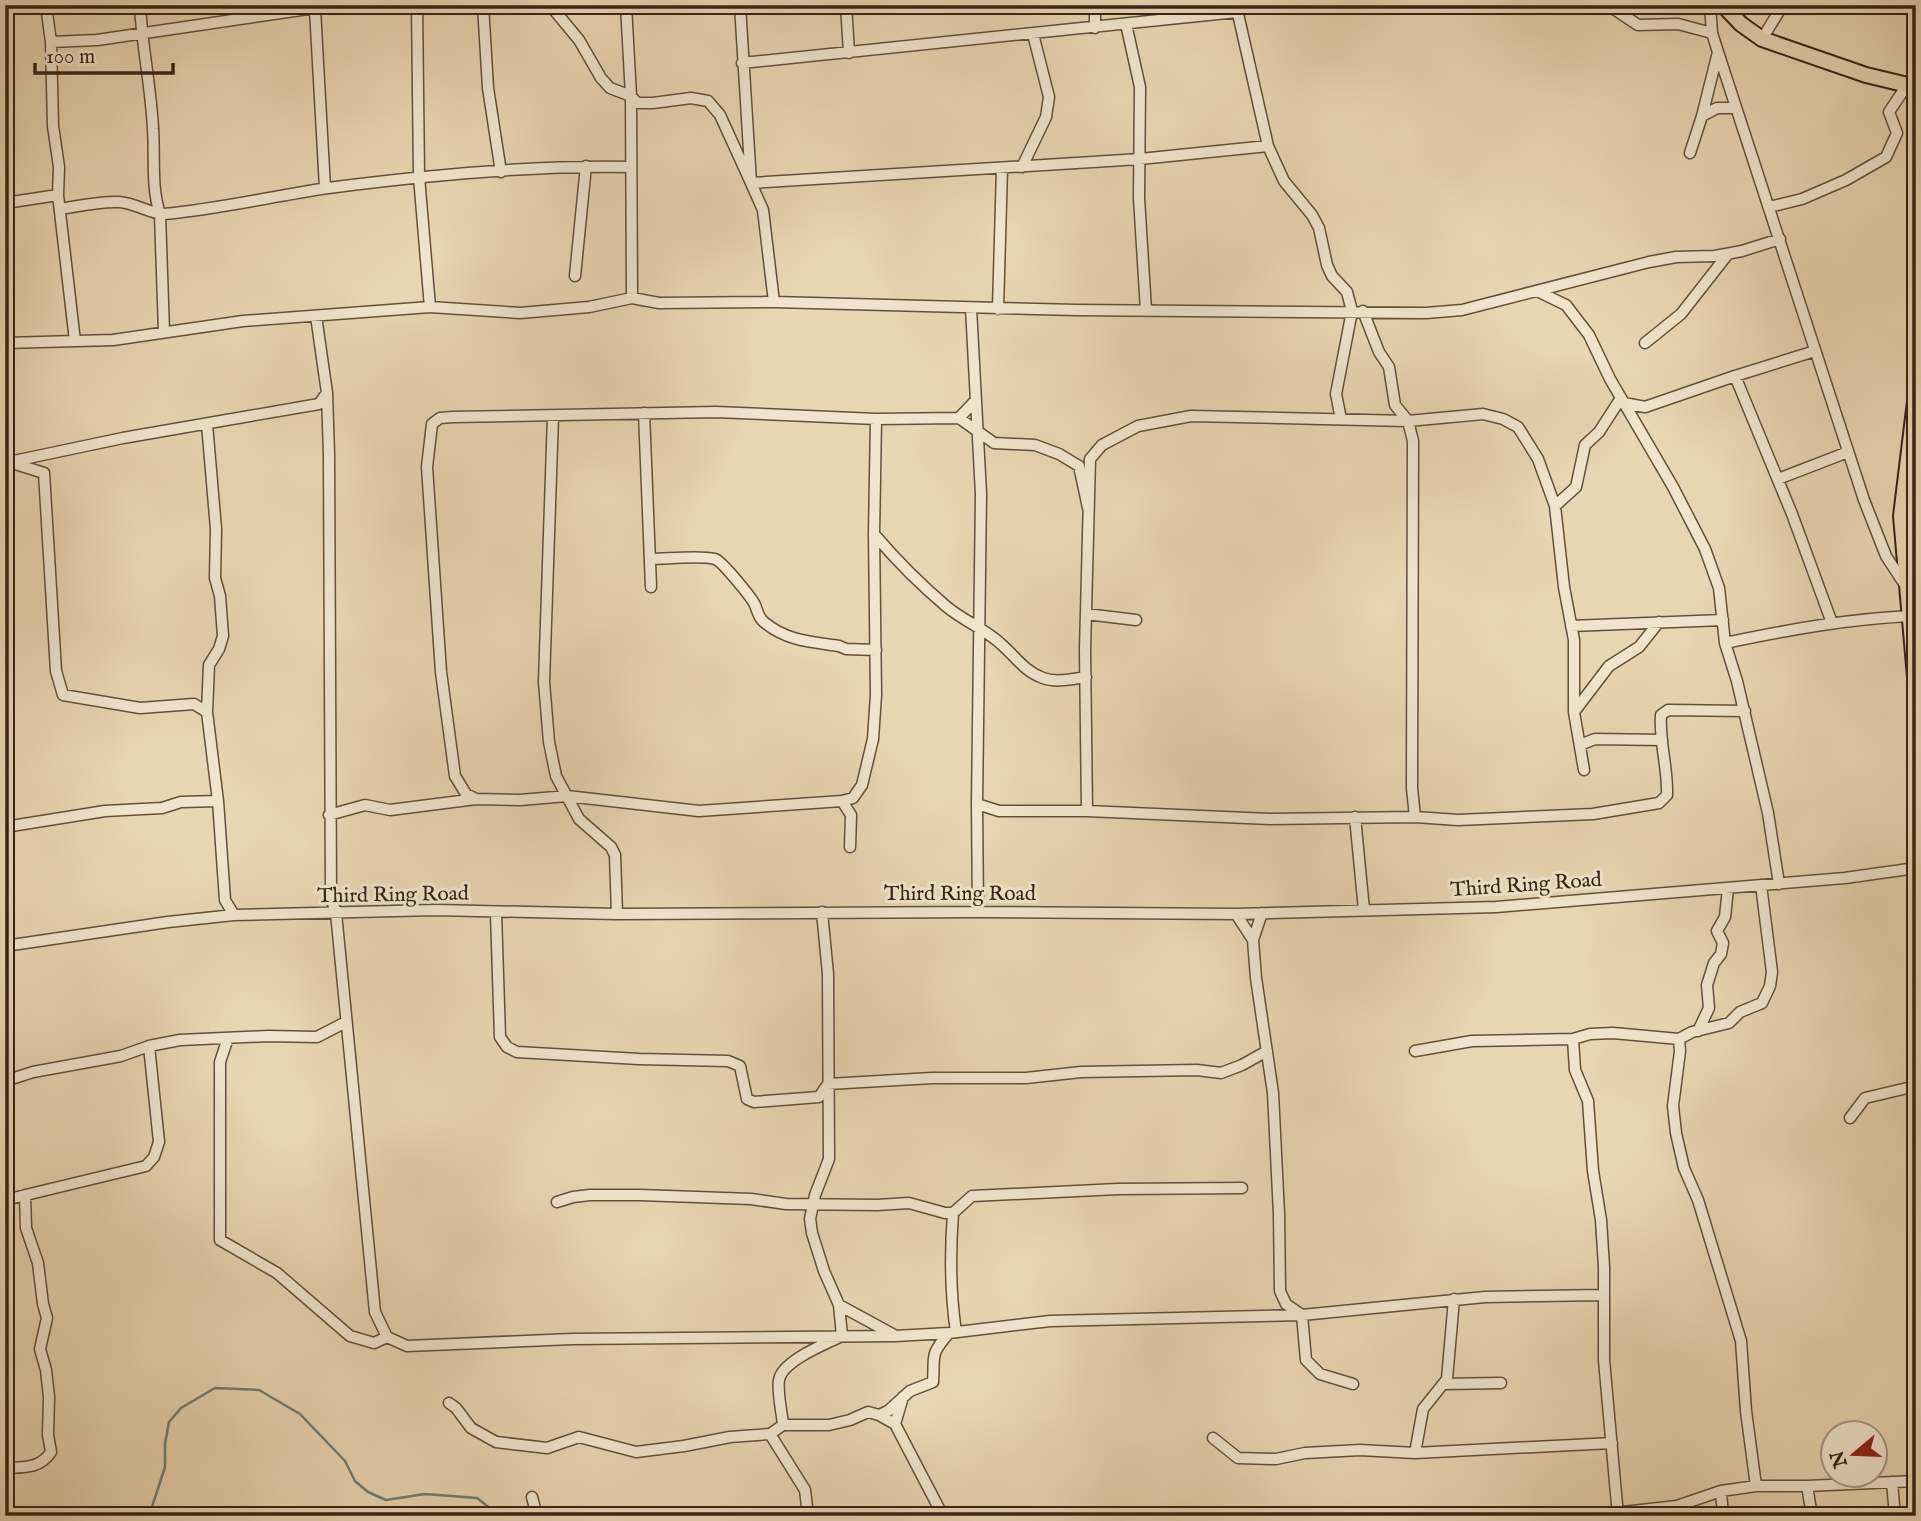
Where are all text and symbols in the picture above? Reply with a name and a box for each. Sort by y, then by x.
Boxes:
scale bar [35,32,173,76]
text: 100 m [46,44,95,71]
street label: Third Ring Road [1449,867,1604,904]
street label: Third Ring Road [317,881,470,910]
street label: Third Ring Road [884,881,1037,908]
north arrow [1820,1420,1890,1490]
text: N [1826,1447,1854,1472]

